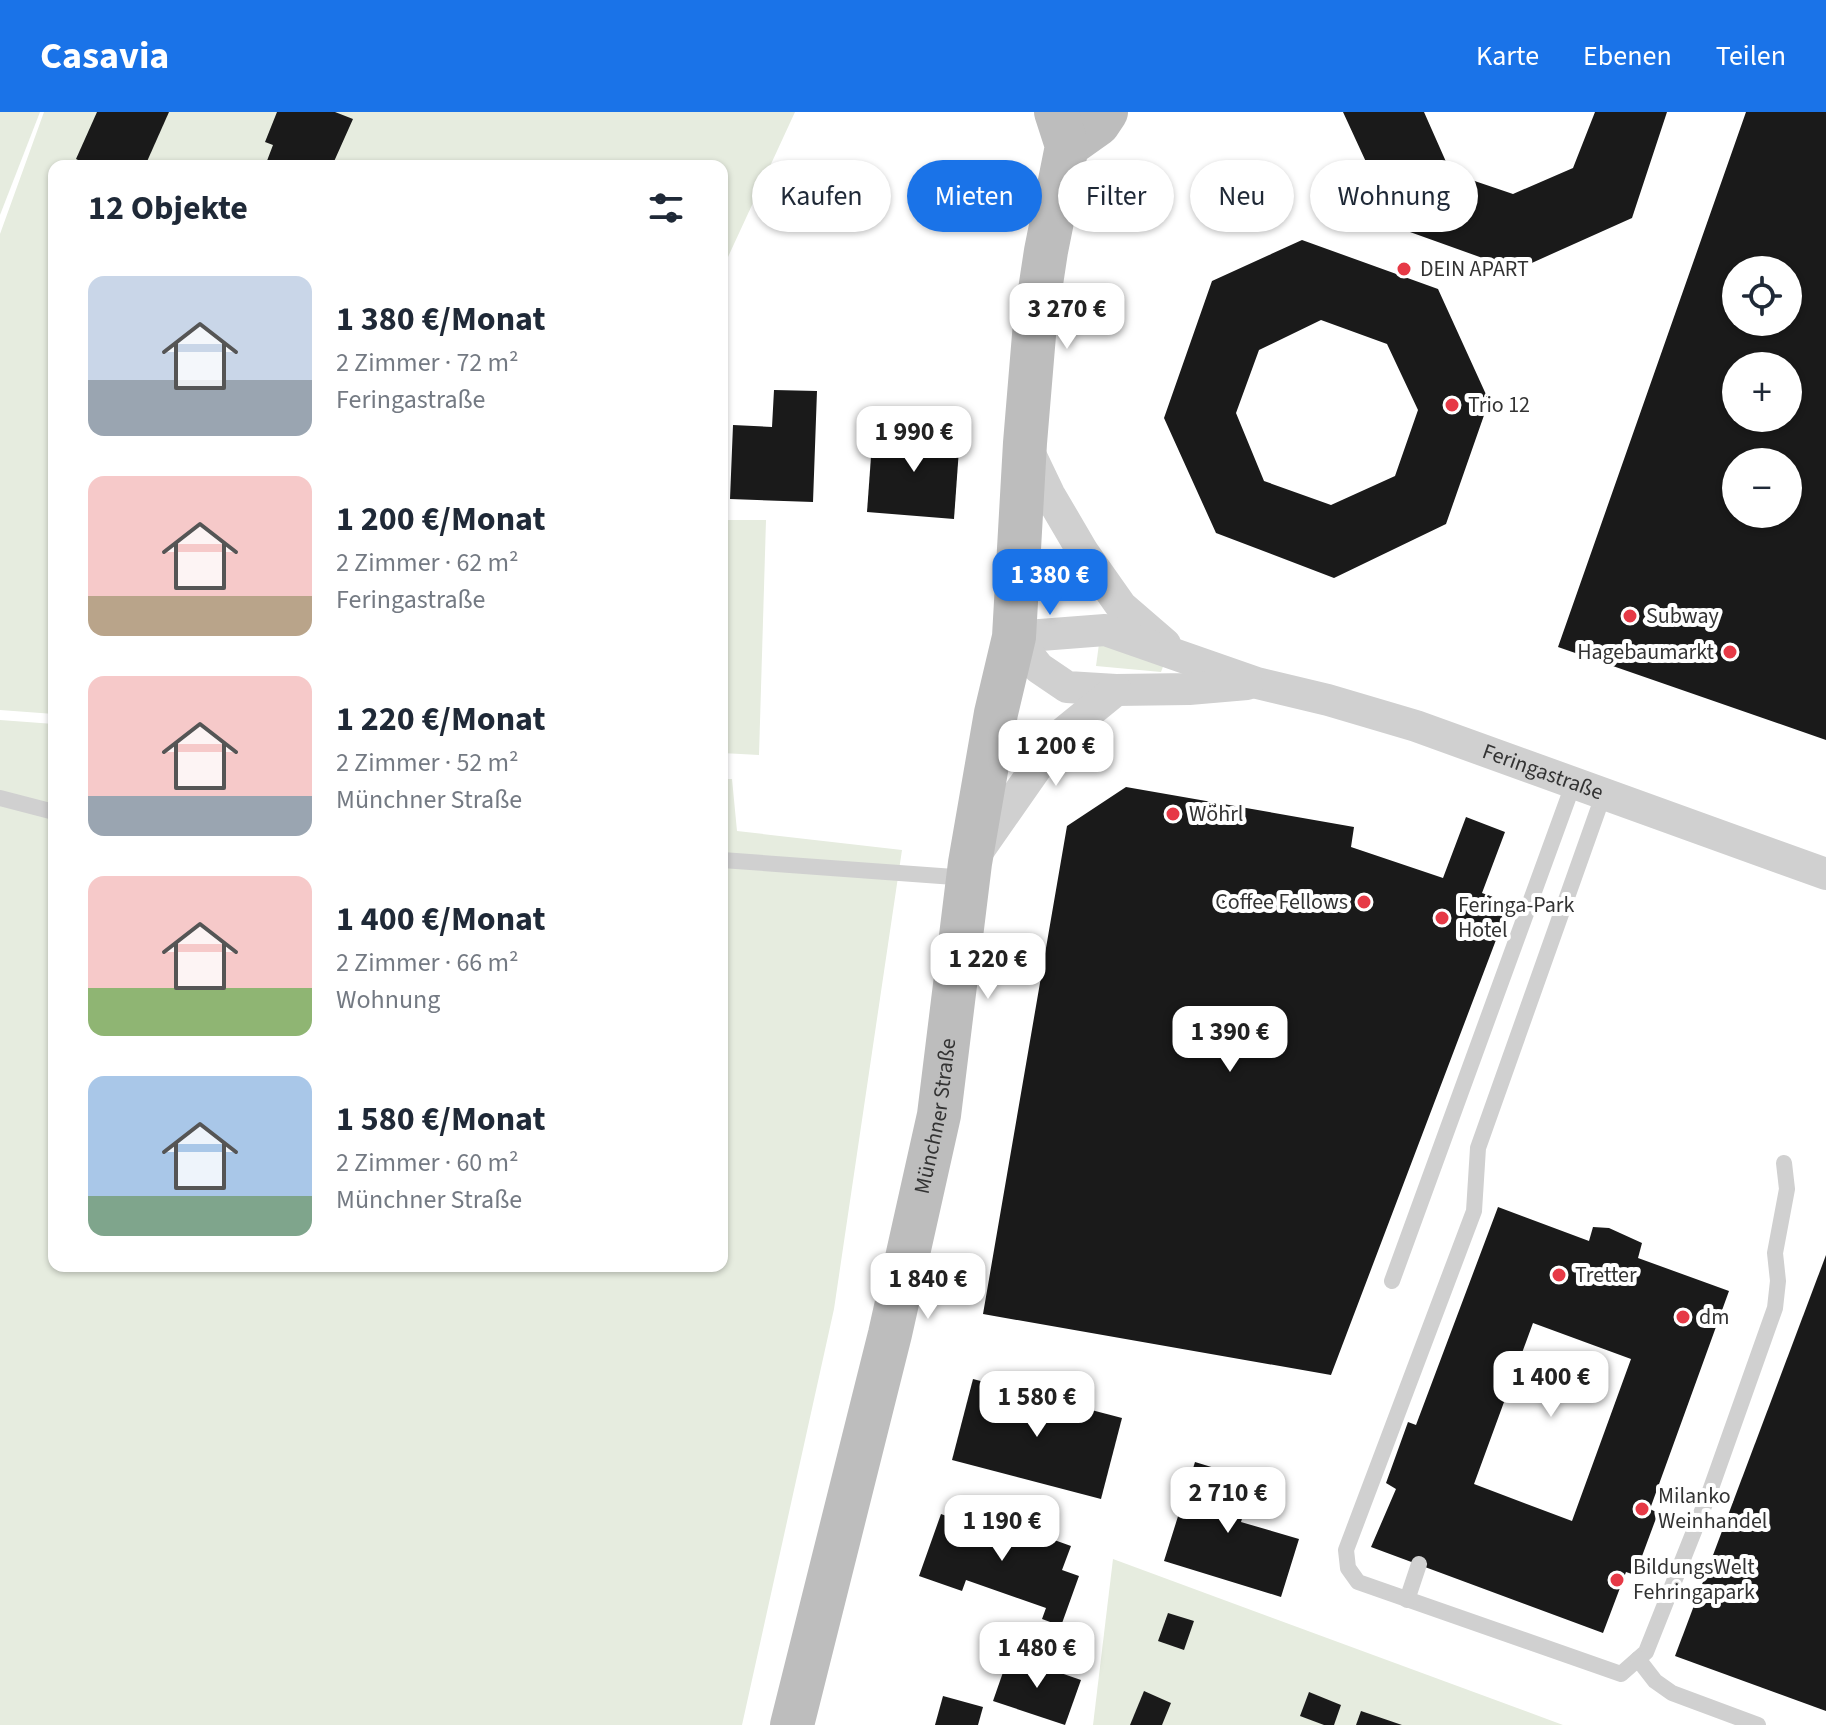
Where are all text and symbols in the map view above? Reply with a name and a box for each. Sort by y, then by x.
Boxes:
text: Casavia [40,29,169,83]
text: Karte [1476,36,1539,76]
text: Ebenen [1583,36,1672,76]
text: Teilen [1716,36,1786,76]
chip: Kaufen [752,160,891,232]
chip: Mieten [907,160,1042,232]
chip: Filter [1058,160,1174,232]
chip: Neu [1190,160,1294,232]
chip: Wohnung [1310,160,1478,232]
text: 12 Objekte [88,184,248,233]
icon: filters [644,186,688,230]
place label: DEIN APART [1420,253,1529,285]
map controls [1722,256,1802,528]
button: locate [1722,256,1802,336]
marker: DEIN APART [1395,260,1413,278]
pin: 3 270 € [993,283,1141,351]
text: 3 270 € [1027,290,1107,327]
text: 1 380 €/Monat [336,295,545,344]
icon: home [152,308,248,404]
text: 2 Zimmer · 72 m² [336,344,519,381]
button: + [1722,352,1802,432]
text: Feringastraße [336,381,485,418]
place label: Trio 12 [1468,389,1530,421]
marker: Trio 12 [1443,396,1461,414]
pin: 1 990 € [840,406,988,474]
text: 1 990 € [874,413,954,450]
button: − [1722,448,1802,528]
text: 1 200 €/Monat [336,495,545,544]
icon: home [152,508,248,604]
text: 2 Zimmer · 62 m² [336,544,519,581]
pin: 1 380 € [976,549,1124,617]
text: 1 380 € [1010,556,1090,593]
text: Feringastraße [336,581,485,618]
place label: Subway [1646,600,1719,632]
marker: Subway [1621,607,1639,625]
place label: Hagebaumarkt [1577,636,1715,668]
marker: Hagebaumarkt [1721,643,1739,661]
text: 1 220 €/Monat [336,695,545,744]
icon: home [152,708,248,804]
pin: 1 200 € [982,720,1130,788]
text: 1 200 € [1016,727,1096,764]
street label: Feringastraße [1478,735,1608,808]
text: 2 Zimmer · 52 m² [336,744,519,781]
text: Münchner Straße [336,781,522,818]
place label: Wöhrl [1189,798,1243,830]
marker: Wöhrl [1164,805,1182,823]
place label: Coffee Fellows [1215,886,1348,918]
place label: Feringa-Park Hotel [1458,889,1574,946]
marker: Coffee Fellows [1355,893,1373,911]
text: 1 400 €/Monat [336,895,545,944]
icon: home [152,908,248,1004]
marker: Feringa-Park Hotel [1433,909,1451,927]
pin: 1 220 € [914,933,1062,1001]
text: 1 220 € [948,940,1028,977]
text: 2 Zimmer · 66 m² [336,944,519,981]
text: Wohnung [336,981,440,1018]
pin: 1 390 € [1156,1006,1304,1074]
text: 1 390 € [1190,1013,1270,1050]
street label: Münchner Straße [906,1036,964,1197]
text: 1 580 €/Monat [336,1095,545,1144]
icon: home [152,1108,248,1204]
text: 2 Zimmer · 60 m² [336,1144,519,1181]
text: Münchner Straße [336,1181,522,1218]
pin: 1 840 € [854,1253,1002,1321]
place label: Tretter [1575,1259,1637,1291]
text: 1 840 € [888,1260,968,1297]
marker: Tretter [1550,1266,1568,1284]
place label: dm [1699,1301,1729,1333]
marker: dm [1674,1308,1692,1326]
pin: 1 400 € [1477,1351,1625,1419]
text: 1 400 € [1511,1358,1591,1395]
pin: 1 580 € [963,1371,1111,1439]
text: 1 580 € [997,1378,1077,1415]
pin: 2 710 € [1154,1467,1302,1535]
text: 2 710 € [1188,1474,1268,1511]
place label: Milanko Weinhandel [1658,1480,1767,1537]
pin: 1 190 € [928,1495,1076,1563]
marker: Milanko Weinhandel [1633,1500,1651,1518]
text: 1 190 € [962,1502,1042,1539]
place label: BildungsWelt Fehringapark [1633,1551,1755,1608]
marker: BildungsWelt Fehringapark [1608,1571,1626,1589]
pin: 1 480 € [963,1622,1111,1690]
text: 1 480 € [997,1629,1077,1666]

